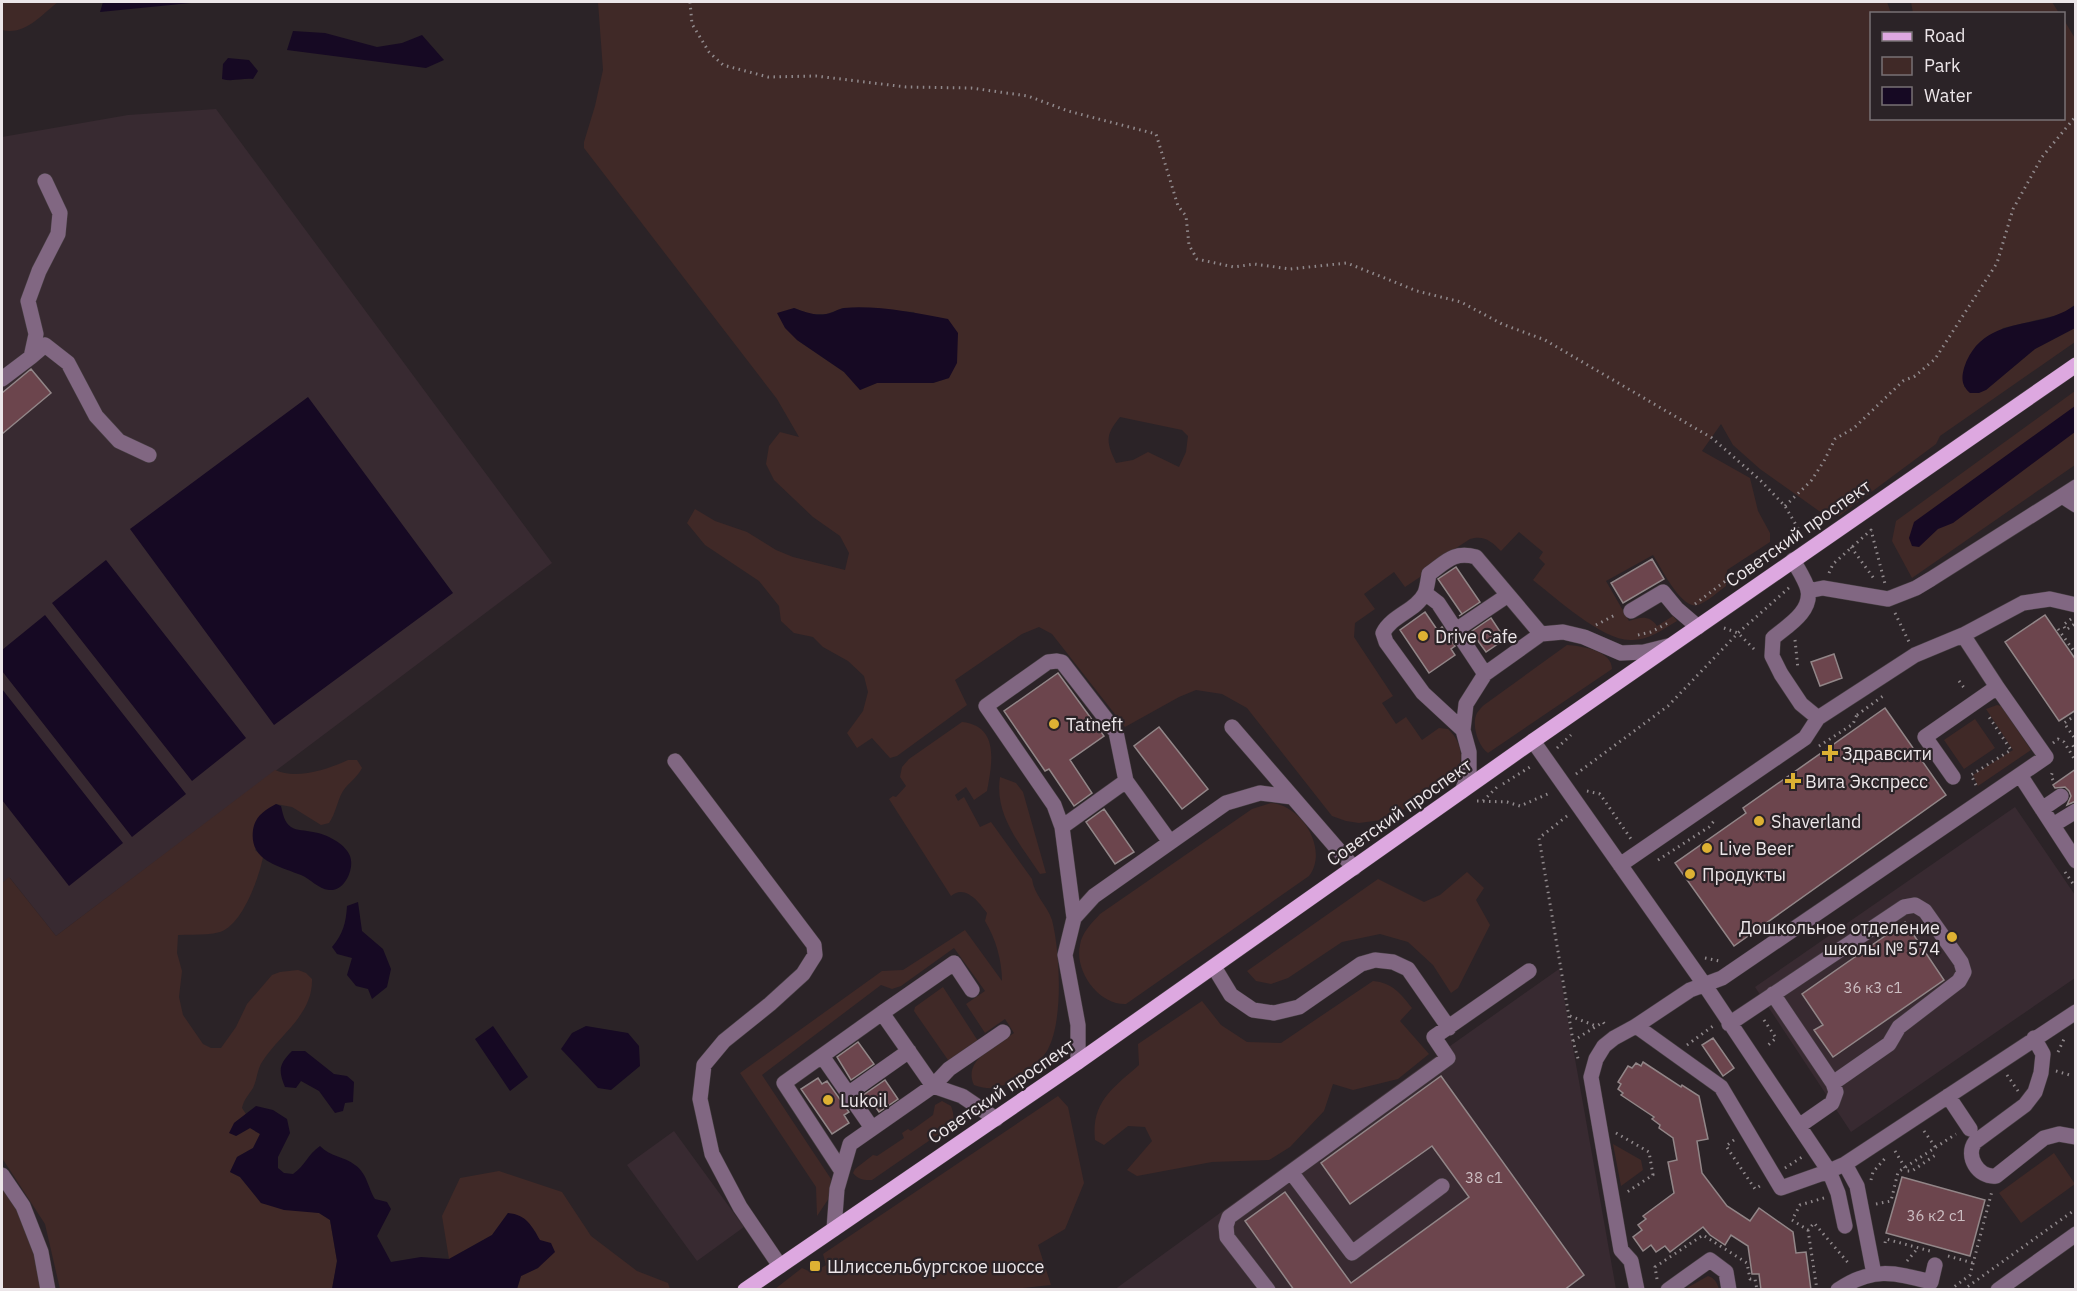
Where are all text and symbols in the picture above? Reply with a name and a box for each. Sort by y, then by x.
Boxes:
legend [1870,12,2065,120]
text: Road [1924,24,1965,47]
text: Park [1924,54,1961,77]
text: Water [1924,84,1973,107]
street label: Советский проспект [1721,474,1875,592]
place label: Drive Cafe [1435,625,1518,648]
marker: Drive Cafe [1416,629,1430,643]
place label: Tatneft [1066,713,1123,736]
marker: Tatneft [1047,717,1061,731]
place label: Здравсити [1842,742,1932,765]
marker: Здравсити [1823,746,1837,760]
street label: Советский проспект [1322,753,1476,871]
place label: Вита Экспресс [1805,770,1928,793]
marker: Вита Экспресс [1786,774,1800,788]
place label: Shaverland [1771,810,1862,833]
marker: Shaverland [1752,814,1766,828]
place label: Live Beer [1719,837,1794,860]
marker: Live Beer [1700,841,1714,855]
place label: Продукты [1702,863,1786,886]
marker: Продукты [1683,867,1697,881]
place label: Дошкольное отделение школы № 574 [1739,916,1940,960]
marker: Дошкольное отделение школы № 574 [1945,930,1959,944]
house number: 36 к3 с1 [1844,978,1902,997]
street label: Советский проспект [923,1033,1079,1149]
place label: Lukoil [840,1089,888,1112]
marker: Lukoil [821,1093,835,1107]
house number: 38 с1 [1465,1168,1503,1187]
house number: 36 к2 с1 [1907,1206,1965,1225]
place label: Шлиссельбургское шоссе [827,1255,1044,1278]
marker: Шлиссельбургское шоссе [808,1259,822,1273]

